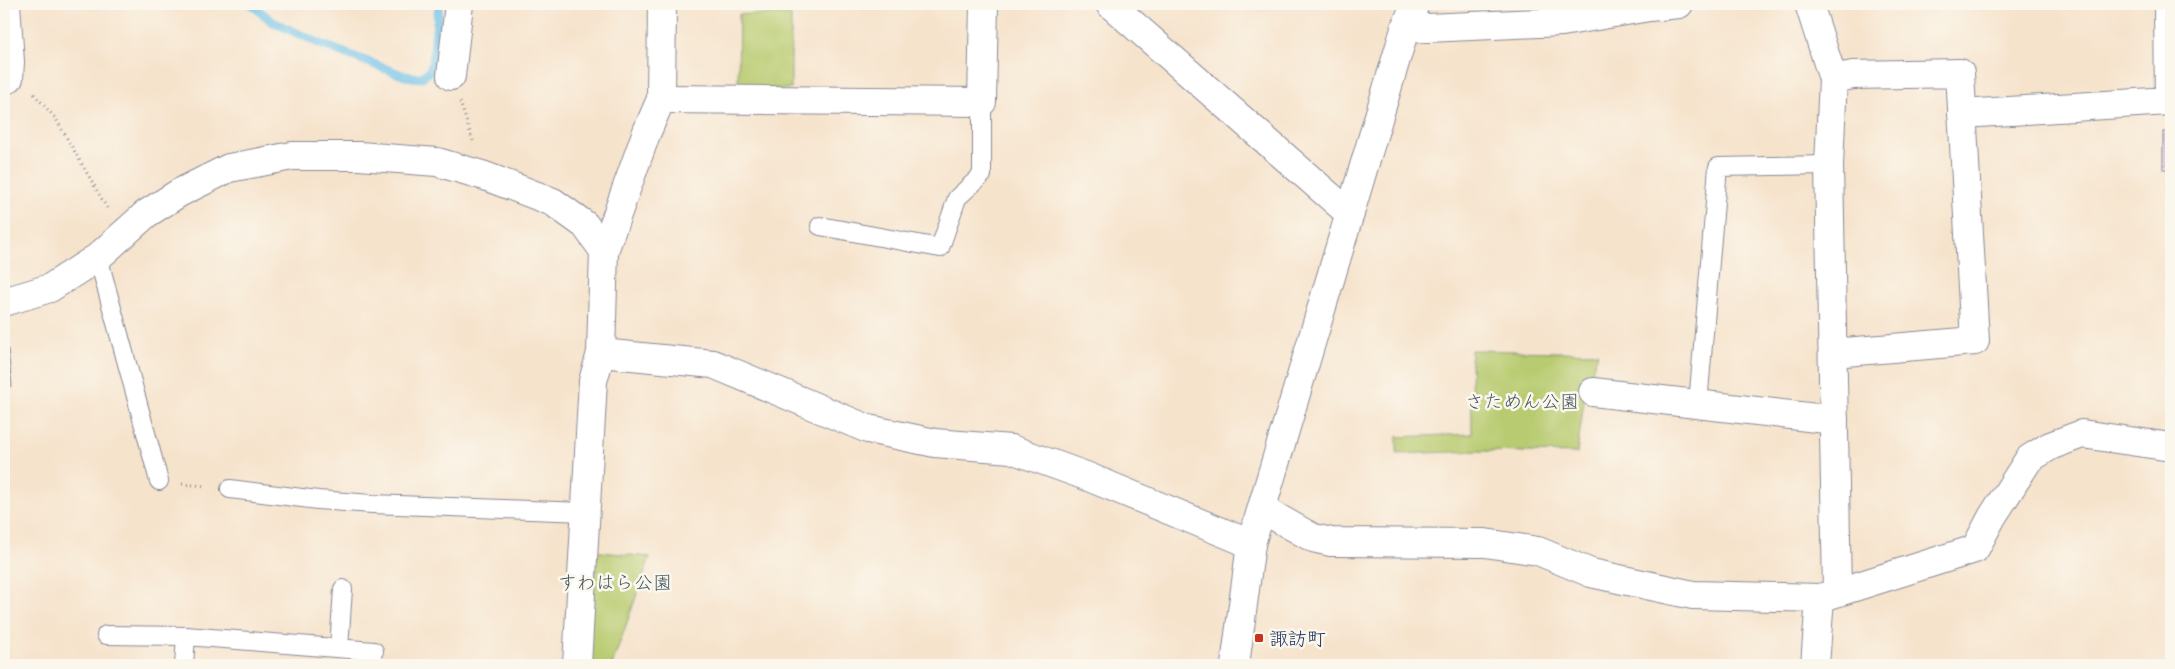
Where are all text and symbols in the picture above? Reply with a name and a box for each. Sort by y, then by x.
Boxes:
park label: さためん公園 [1465,393,1579,416]
park label: すわはら公園 [558,574,672,597]
place label: 諏訪町 [1269,630,1326,653]
marker: 諏訪町 [1253,632,1265,644]

